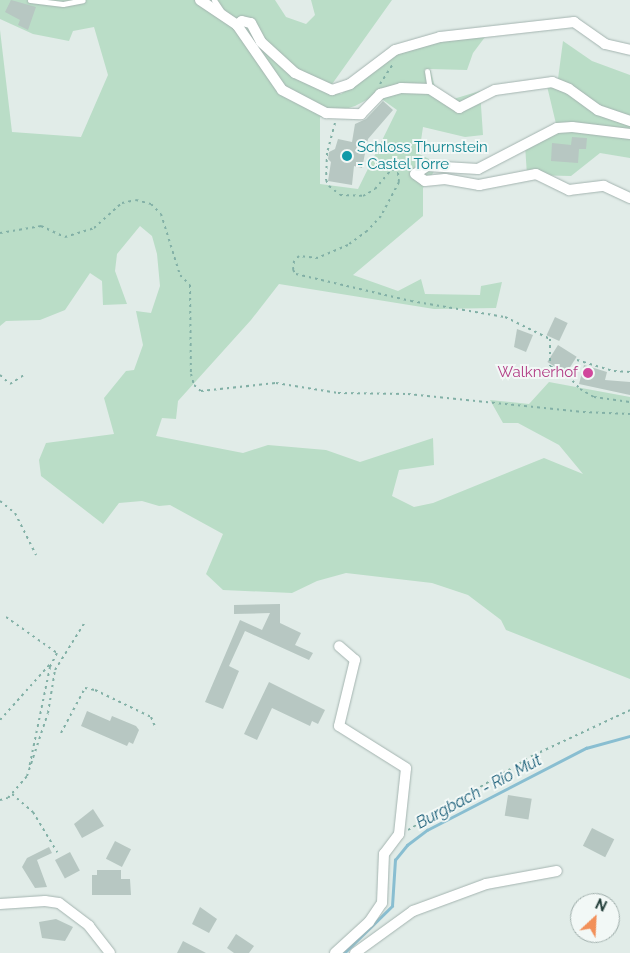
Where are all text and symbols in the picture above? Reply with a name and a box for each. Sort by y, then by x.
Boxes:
place label: Schloss Thurnstein - Castel Torre [357,138,488,173]
marker: Schloss Thurnstein - Castel Torre [341,150,353,162]
place label: Walknerhof [498,364,578,382]
marker: Walknerhof [582,367,594,379]
water label: Burgbach - Rio Mut [413,751,545,833]
north arrow [570,893,620,943]
text: N [593,896,609,915]

